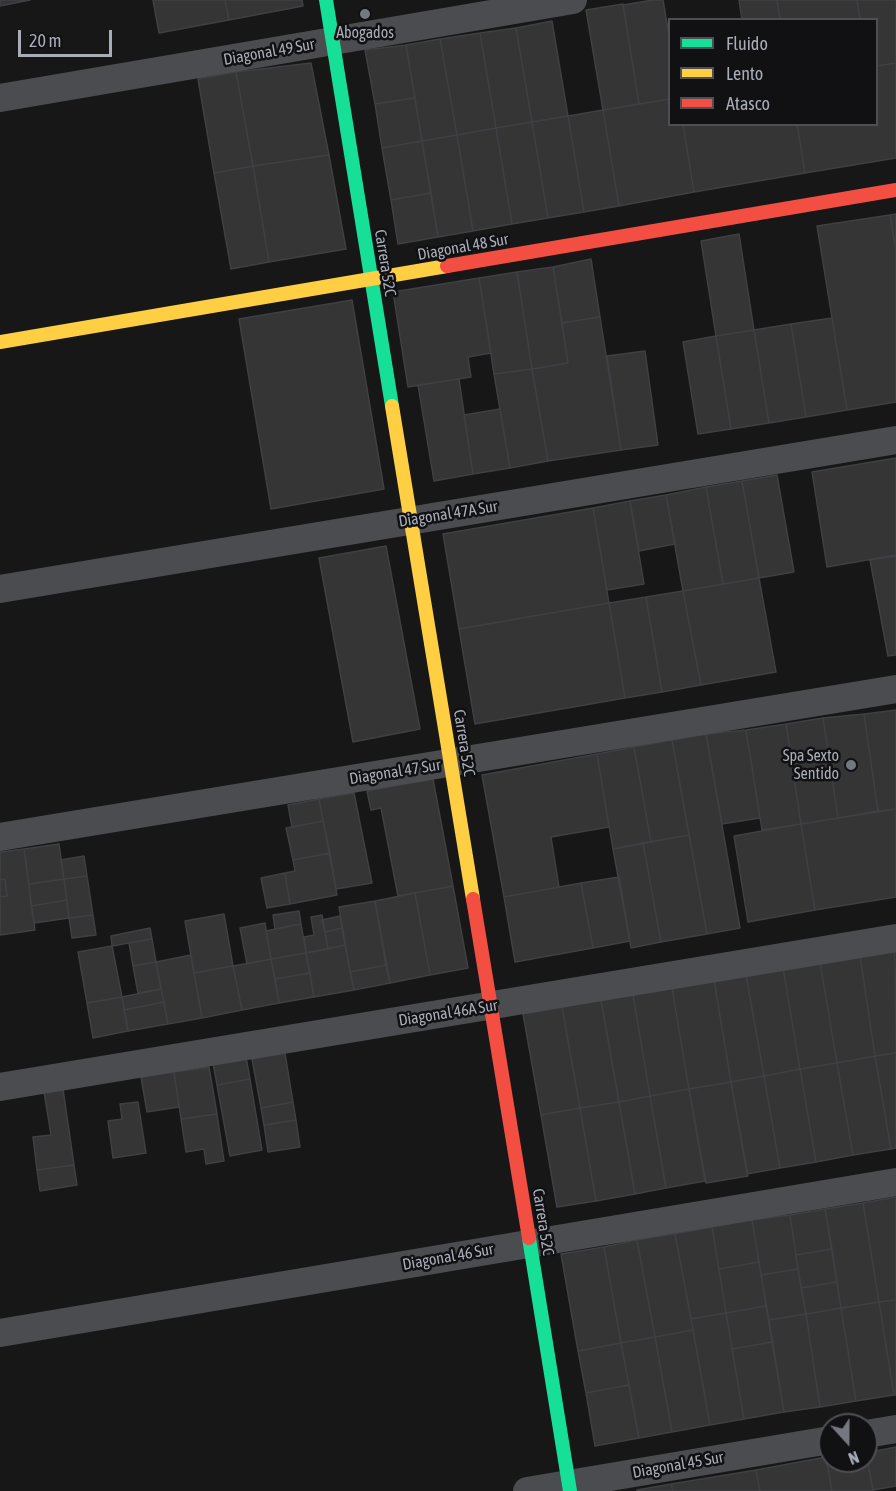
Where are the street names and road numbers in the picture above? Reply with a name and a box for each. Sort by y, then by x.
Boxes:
street label: Diagonal 49 Sur [222,35,316,69]
street label: Carrera 52C [370,228,400,298]
street label: Diagonal 48 Sur [416,230,510,264]
street label: Diagonal 47A Sur [397,497,499,531]
street label: Carrera 52C [449,708,479,778]
street label: Diagonal 47 Sur [348,755,442,789]
street label: Diagonal 46A Sur [397,996,499,1030]
street label: Carrera 52C [528,1187,558,1257]
street label: Diagonal 46 Sur [401,1240,495,1274]
street label: Diagonal 45 Sur [631,1448,725,1482]

